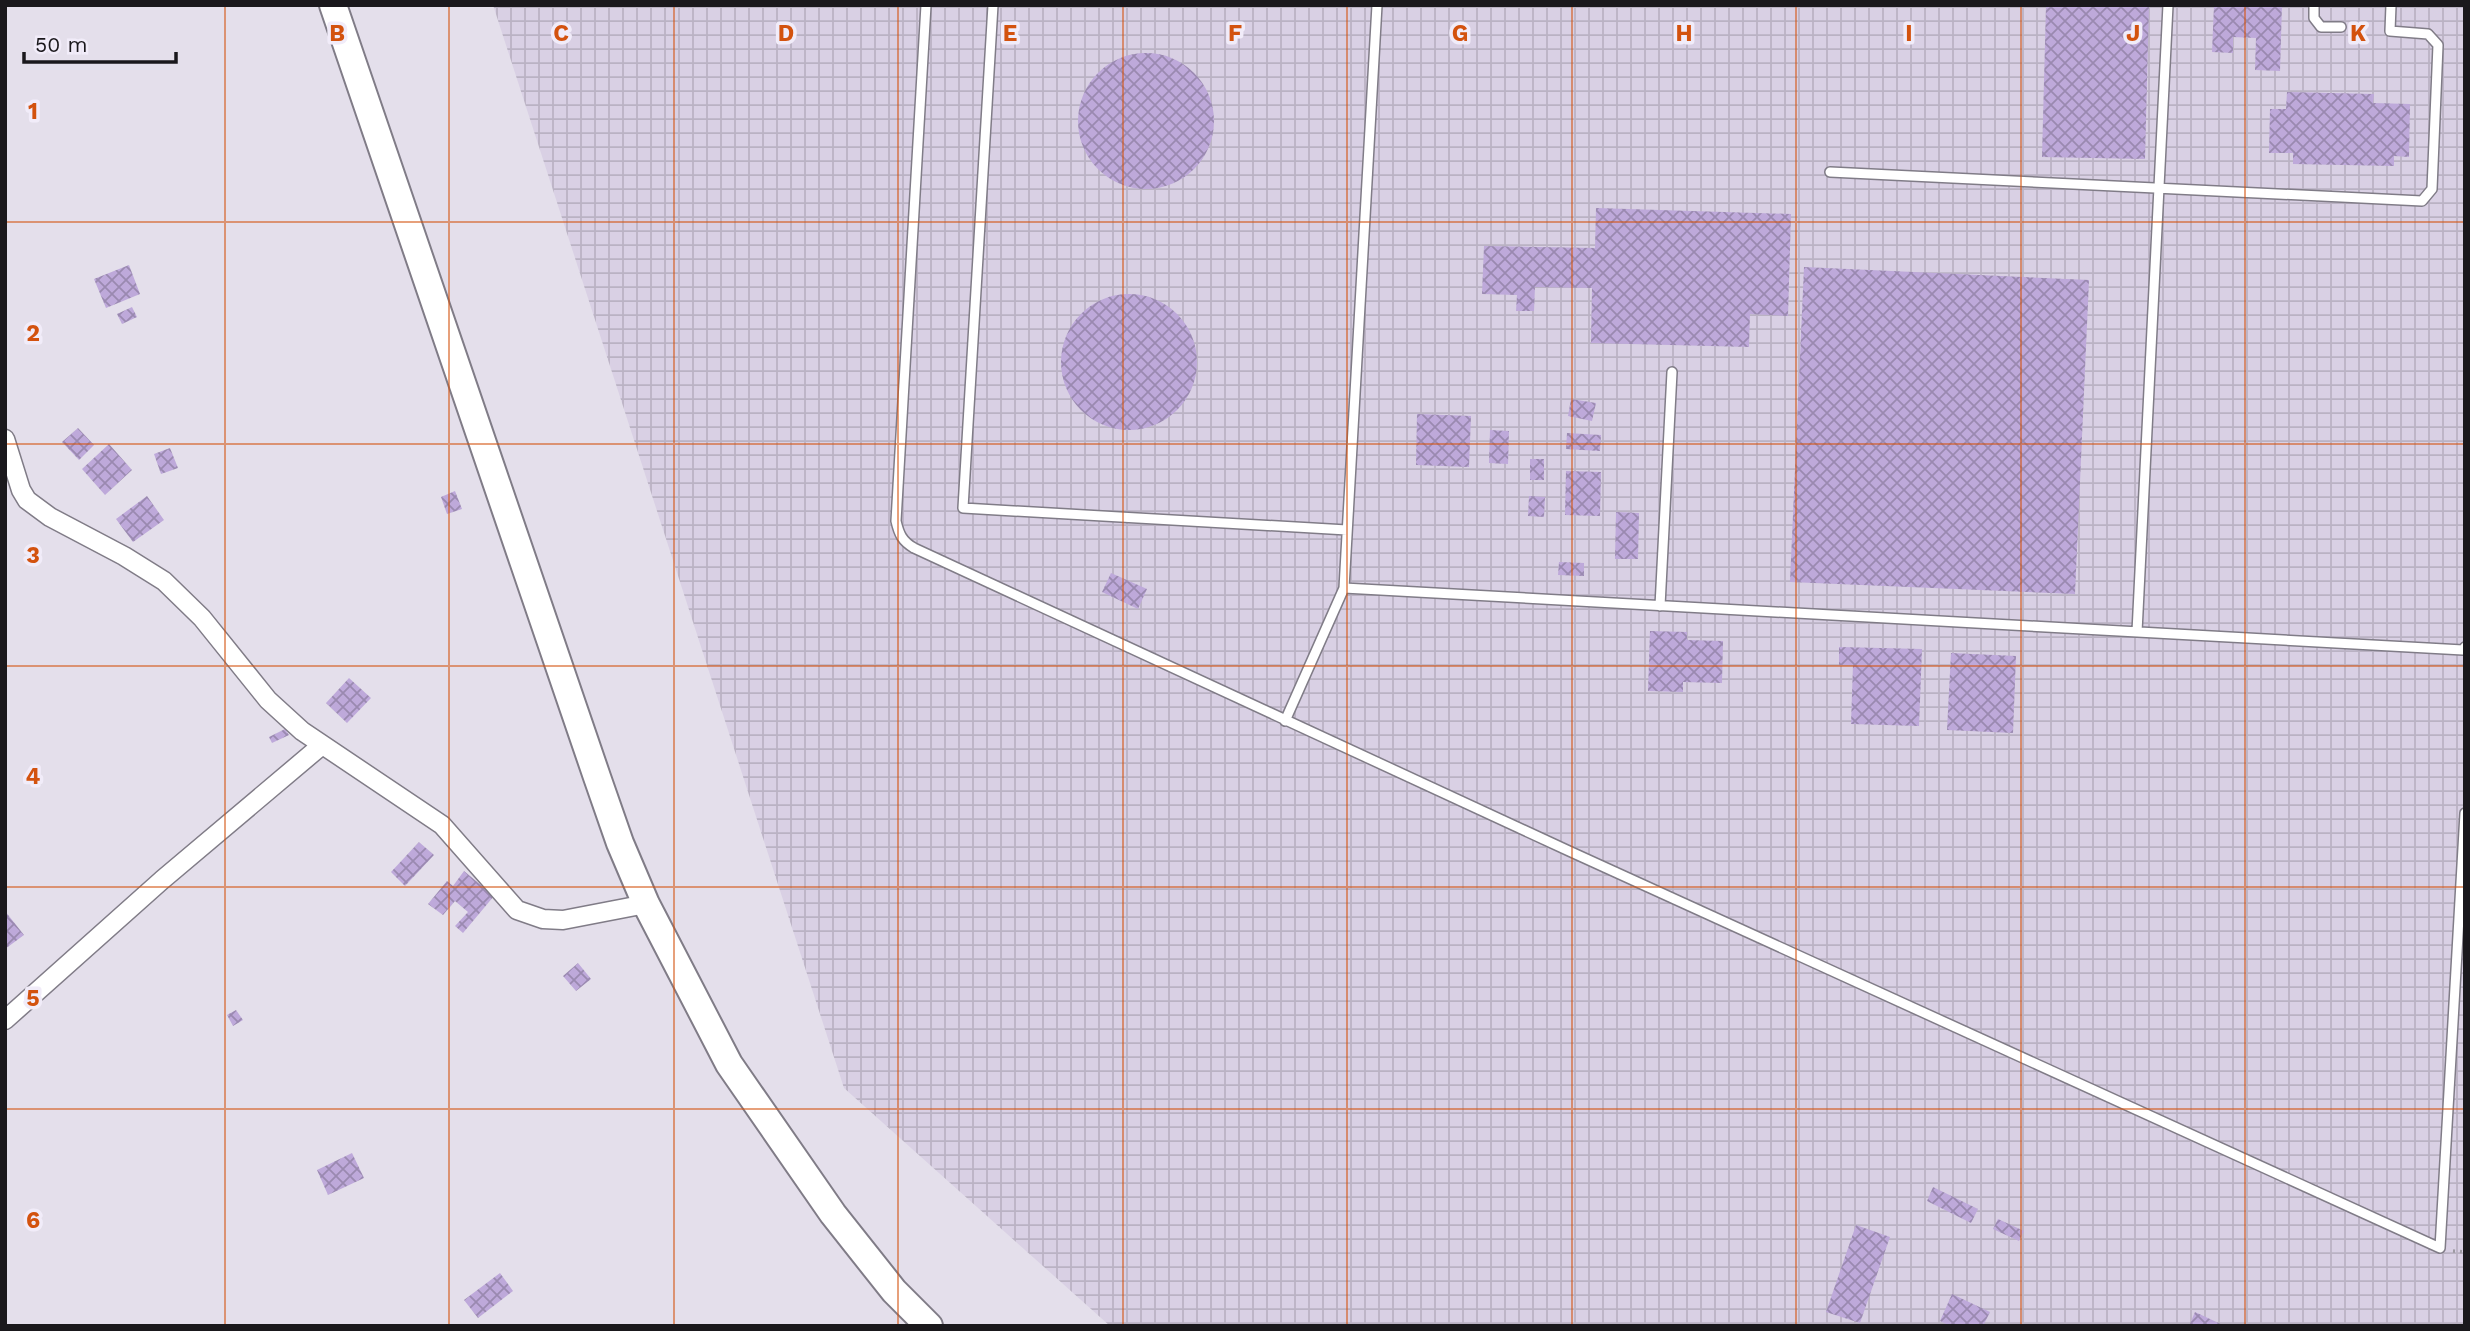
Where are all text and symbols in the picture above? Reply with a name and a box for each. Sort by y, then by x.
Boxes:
text: B [329,20,345,47]
text: C [553,20,569,47]
text: D [778,20,794,47]
text: E [1003,20,1017,47]
text: F [1228,20,1242,47]
text: G [1452,20,1468,47]
text: H [1675,20,1693,47]
text: I [1905,20,1913,47]
text: J [2126,20,2140,47]
text: K [2350,20,2366,47]
scale bar [24,21,177,65]
text: 50 m [35,32,87,57]
text: 1 [28,98,38,125]
text: 2 [26,320,40,347]
text: 3 [26,542,40,569]
text: 4 [26,763,41,790]
text: 5 [26,985,40,1012]
text: 6 [26,1207,40,1234]

